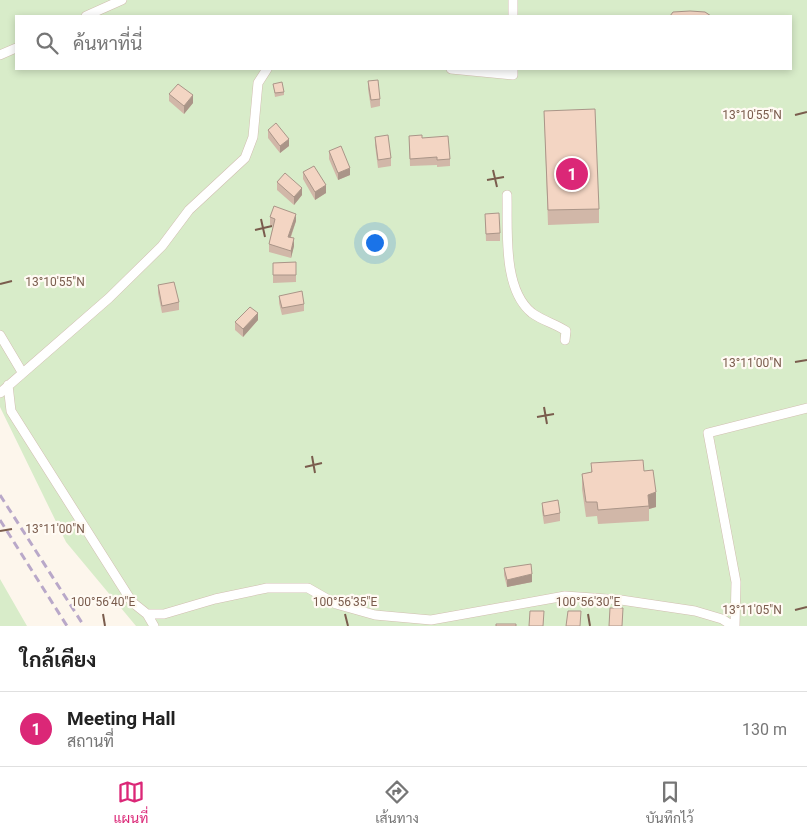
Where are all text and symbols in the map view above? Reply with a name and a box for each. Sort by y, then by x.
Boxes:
search box [15,15,792,70]
icon: search [33,29,61,57]
text: ค้นหาที่นี่ [73,32,142,55]
text: 13°10'55"N [722,108,782,122]
pin: 1 [556,155,588,193]
your location [362,230,388,256]
text: 13°10'55"N [25,275,85,289]
text: 13°11'00"N [722,356,782,370]
text: 13°11'00"N [25,522,85,536]
text: 100°56'40"E [71,595,135,609]
text: 100°56'35"E [313,595,377,609]
text: 100°56'30"E [556,595,620,609]
text: 13°11'05"N [722,603,782,617]
text: ใกล้เคียง [20,648,96,672]
text: Meeting Hall [67,707,175,730]
text: 1 [31,720,41,739]
text: 130 m [742,720,787,739]
text: สถานที่ [67,732,114,751]
tab: แผนที่ [113,778,148,826]
tab: เส้นทาง [375,778,419,826]
tab: บันทึกไว้ [646,778,694,826]

